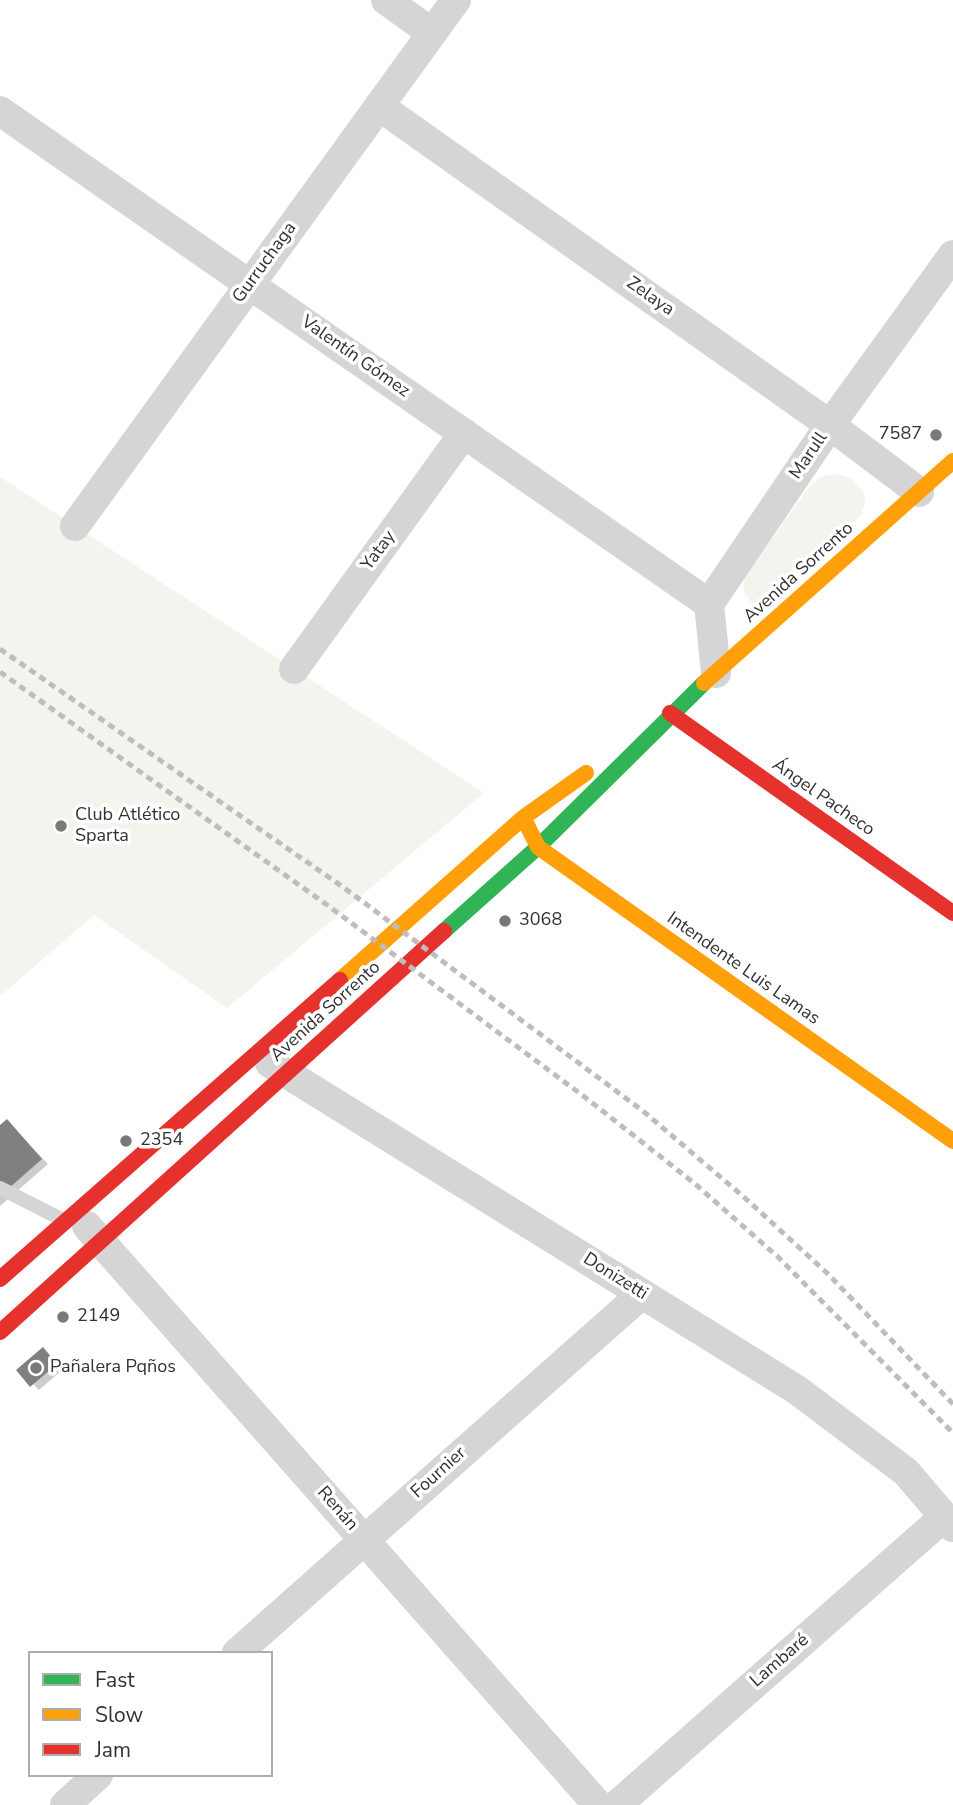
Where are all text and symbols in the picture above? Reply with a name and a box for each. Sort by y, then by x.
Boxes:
street label: Gurruchaga [229,218,301,308]
street label: Zelaya [622,273,678,321]
street label: Valentín Gómez [297,312,413,402]
place label: 7587 [879,424,922,446]
marker: 7587 [928,427,944,443]
street label: Marull [785,428,833,484]
street label: Avenida Sorrento [740,518,858,628]
street label: Yatay [357,527,401,575]
street label: Ángel Pacheco [768,755,878,841]
place label: Club Atlético Sparta [75,805,180,848]
marker: Club Atlético Sparta [53,818,69,834]
street label: Intendente Luis Lamas [662,908,824,1030]
place label: 3068 [519,910,562,932]
marker: 3068 [497,913,513,929]
street label: Avenida Sorrento [267,957,385,1067]
place label: 2354 [140,1130,183,1152]
marker: 2354 [118,1133,134,1149]
street label: Donizetti [579,1249,651,1305]
place label: 2149 [77,1306,120,1328]
marker: 2149 [55,1309,71,1325]
place label: Pañalera Pqños [50,1357,176,1379]
marker: Pañalera Pqños [28,1360,44,1376]
street label: Fournier [407,1443,471,1503]
street label: Renán [312,1483,362,1535]
street label: Lambaré [746,1630,814,1692]
legend [28,1651,273,1777]
text: Fast [95,1666,135,1694]
text: Slow [95,1701,143,1729]
text: Jam [95,1736,131,1764]

